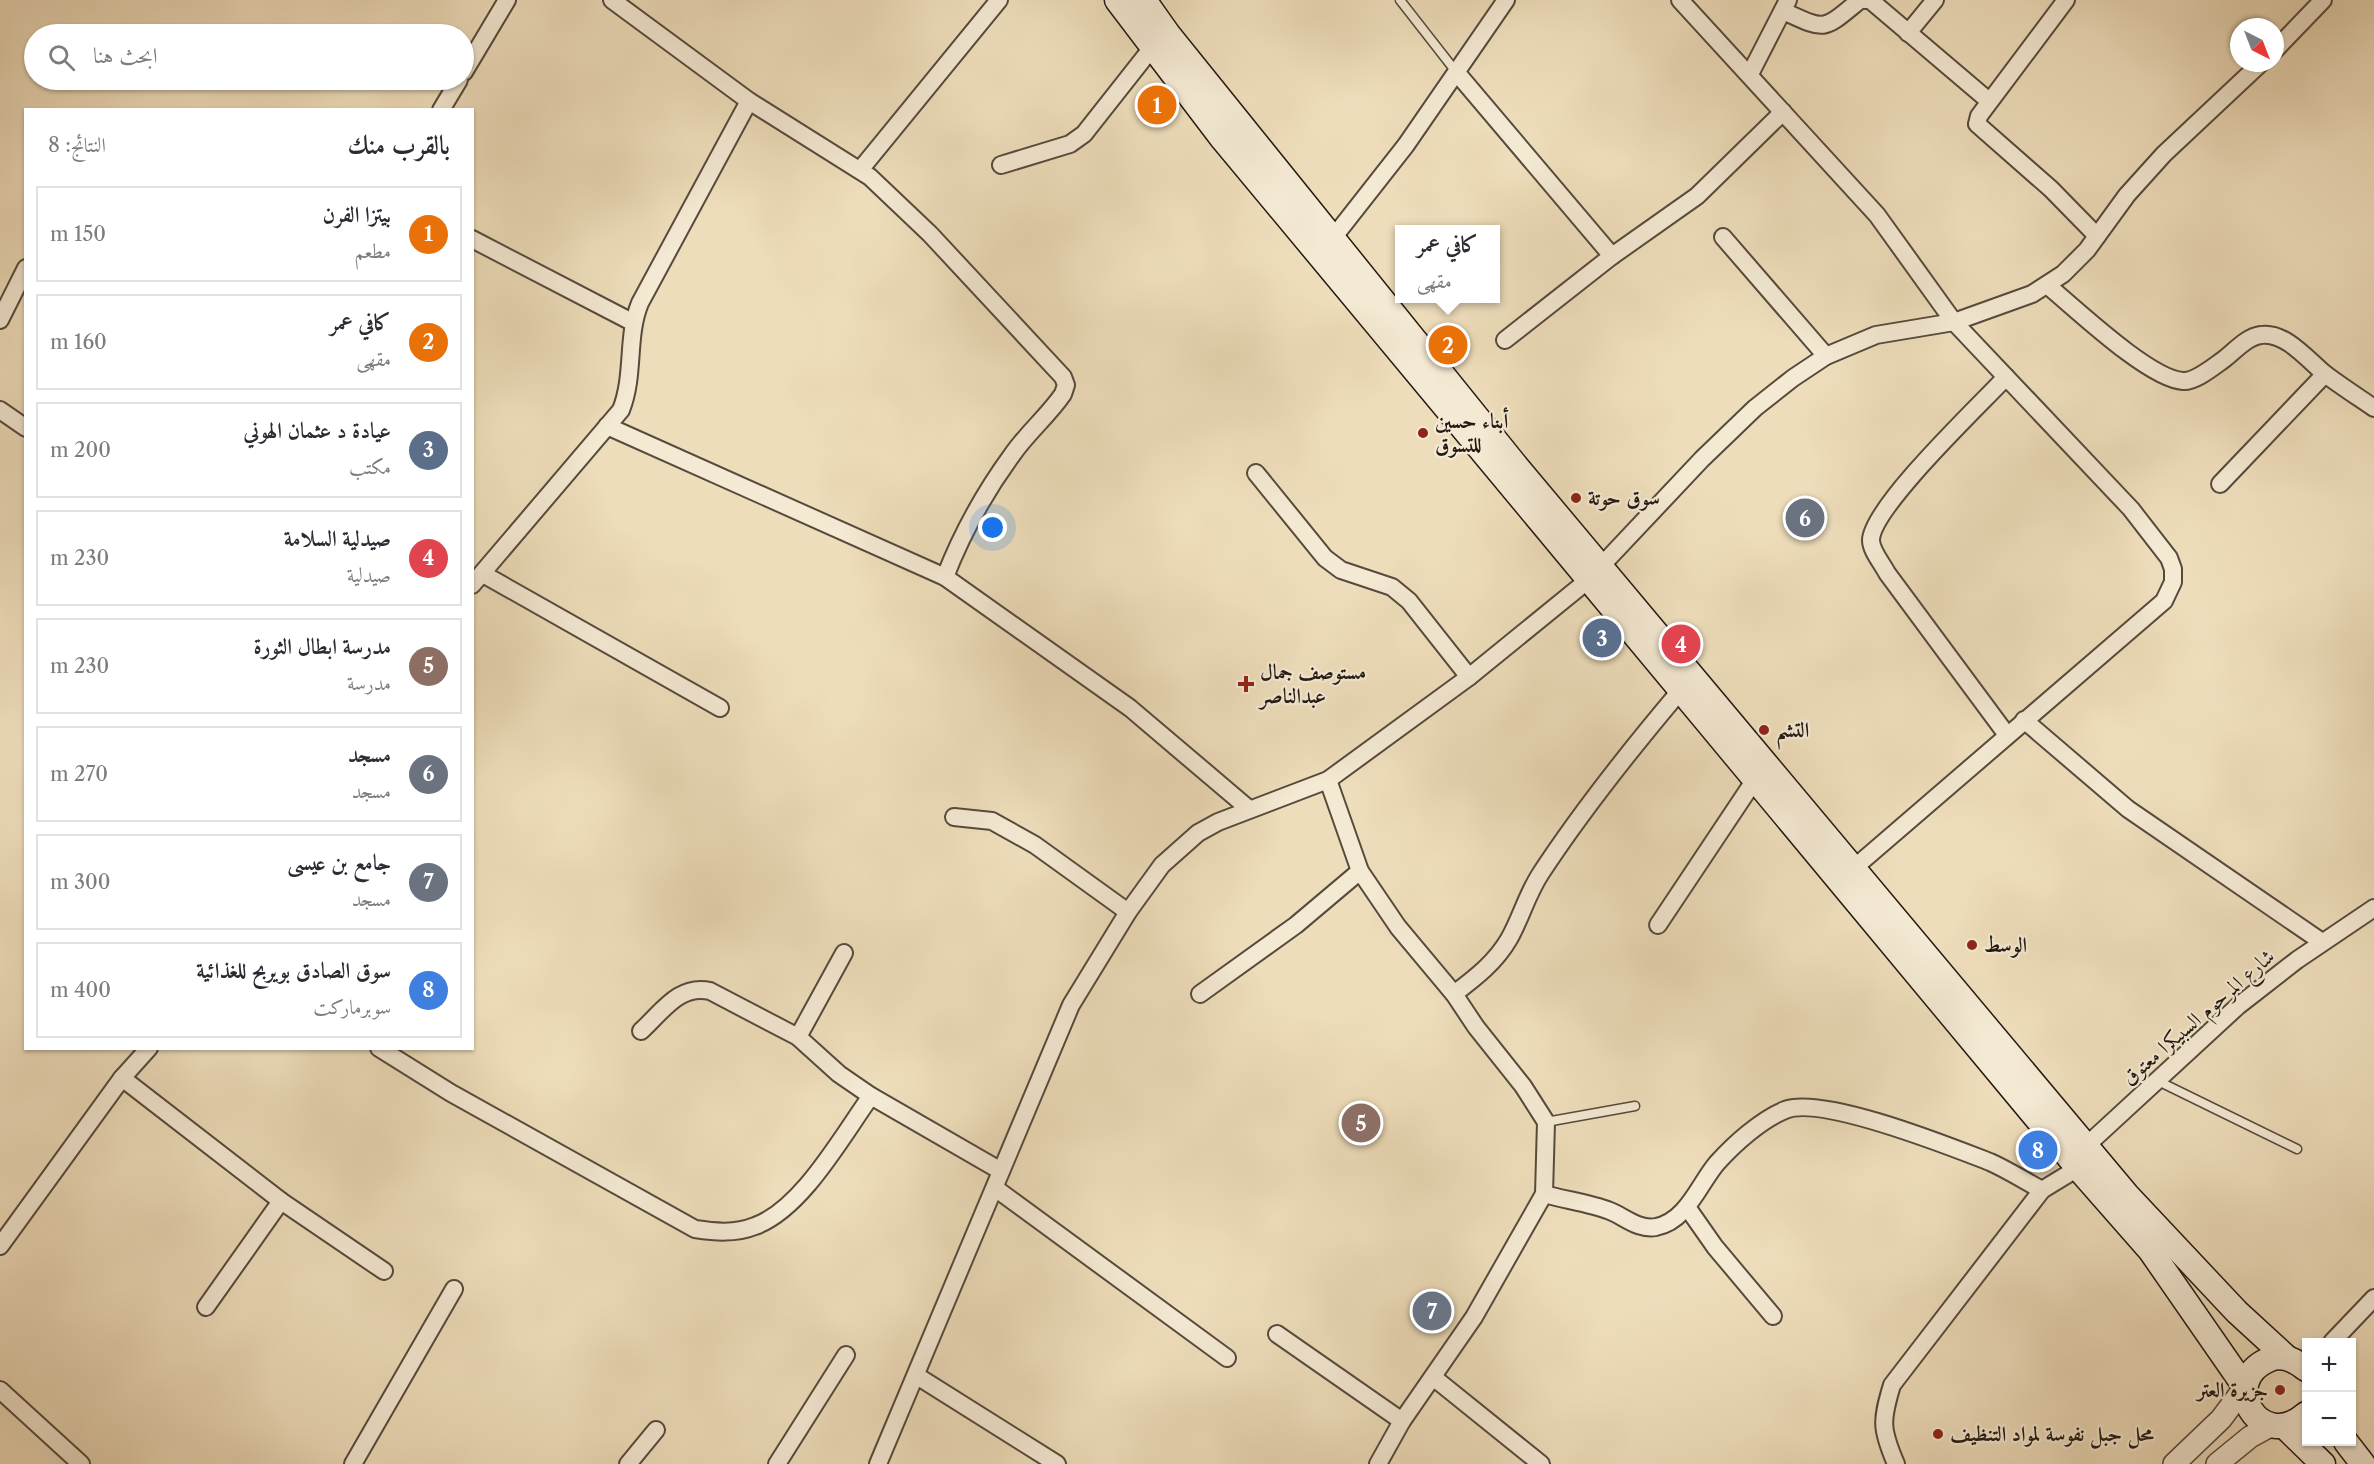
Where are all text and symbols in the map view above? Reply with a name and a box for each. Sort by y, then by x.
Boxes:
north arrow [2230,18,2284,72]
search box [24,24,474,90]
icon: search [45,41,78,74]
text: ابحث هنا [93,42,158,69]
pin: 1 [1138,82,1176,128]
text: بالقرب منك [347,129,450,161]
text: النتائج: 8 [48,133,106,157]
text: بيتزا الفرن [322,201,391,228]
text: 150 m [50,222,106,246]
text: 1 [424,222,433,246]
popup [1395,225,1500,303]
text: كافي عمر [1417,231,1478,258]
text: مطعم [354,239,391,263]
text: مقهى [1417,269,1452,293]
text: كافي عمر [330,309,391,336]
pin: 2 [1428,322,1468,368]
text: 160 m [50,330,107,354]
text: 2 [423,330,434,354]
text: مقهى [356,347,391,371]
place label: أبناء حسين للتسوق [1435,407,1508,458]
text: عيادة د عثمان الهوني [243,417,391,444]
marker: أبناء حسين للتسوق [1416,426,1430,440]
text: 200 m [50,438,111,462]
text: 3 [423,438,434,462]
text: مكتب [349,455,391,479]
place label: سوق حوتة [1588,485,1660,511]
marker: سوق حوتة [1569,491,1583,505]
pin: 6 [1786,496,1824,540]
your location [978,513,1007,542]
text: صيدلية السلامة [284,525,391,552]
text: 230 m [50,546,109,570]
text: 4 [423,546,434,570]
text: صيدلية [347,563,391,587]
pin: 3 [1582,616,1622,660]
pin: 4 [1662,622,1700,666]
text: مدرسة ابطال الثورة [254,633,391,660]
text: 230 m [50,654,109,678]
text: 5 [423,654,434,678]
place label: مستوصف جمال عبدالناصر [1257,659,1366,710]
text: مدرسة [347,671,391,695]
marker: مستوصف جمال عبدالناصر [1237,675,1255,693]
place label: التشم [1776,717,1809,750]
marker: التشم [1757,723,1771,737]
text: مسجد [348,741,391,768]
text: 270 m [50,762,108,786]
text: 6 [423,762,434,786]
text: مسجد [352,779,391,803]
text: جامع بن عيسى [287,849,391,876]
text: 300 m [50,870,110,894]
text: 7 [423,870,434,894]
text: مسجد [352,887,391,911]
place label: الوسط [1984,932,2027,958]
marker: الوسط [1965,938,1979,952]
street label: شارع المرحوم السبيكرا معتوق [2116,943,2283,1094]
text: سوق الصادق بويربح للغذائية [196,957,391,984]
text: 400 m [50,978,111,1002]
text: 8 [422,978,435,1002]
text: سوبرماركت [313,995,391,1019]
pin: 5 [1342,1100,1380,1146]
pin: 8 [2018,1128,2058,1172]
pin: 7 [1412,1288,1452,1334]
map controls [2302,1338,2356,1446]
button: + [2302,1338,2356,1392]
place label: جزيرة العتر [2195,1377,2268,1403]
marker: جزيرة العتر [2273,1383,2287,1397]
button: − [2302,1392,2356,1446]
place label: محل جبل نفوسة لمواد التنظيف [1950,1421,2155,1449]
marker: محل جبل نفوسة لمواد التنظيف [1931,1427,1945,1441]

